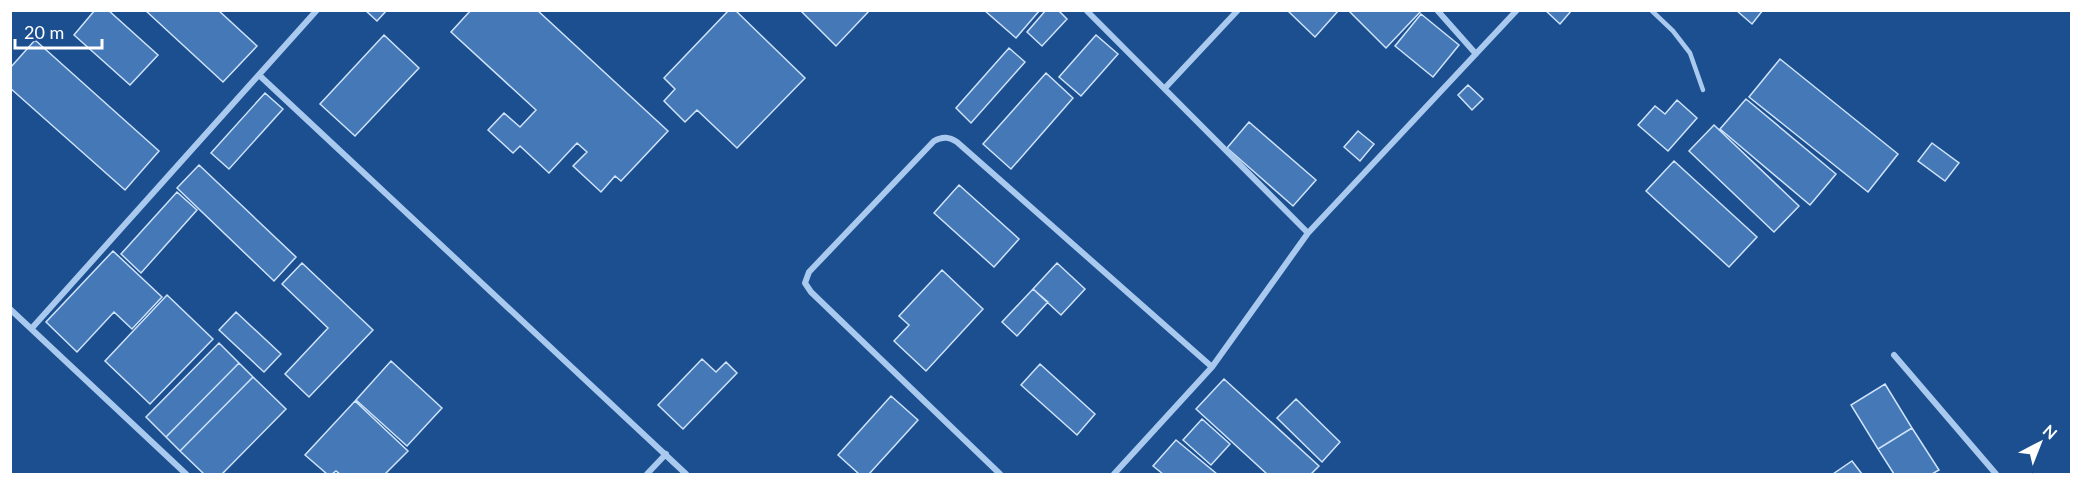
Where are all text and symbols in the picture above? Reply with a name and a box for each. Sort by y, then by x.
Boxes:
scale bar [15,12,102,50]
text: 20 m [24,21,64,43]
north arrow [2010,413,2070,473]
text: N [2039,420,2061,443]

